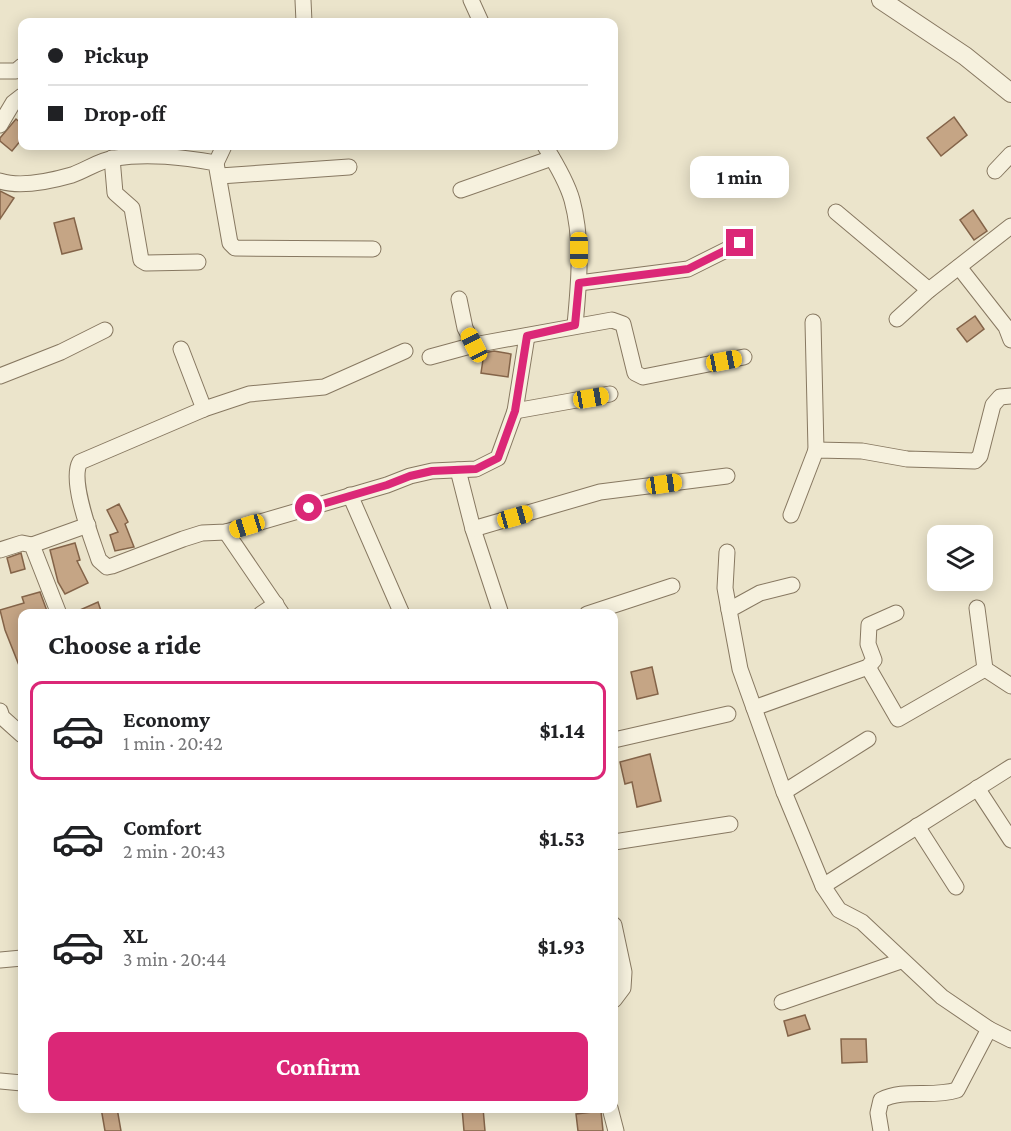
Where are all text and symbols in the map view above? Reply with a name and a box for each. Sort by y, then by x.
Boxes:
text: Pickup [84,43,149,68]
text: Drop-off [84,101,166,126]
callout: 1 min [690,156,789,198]
text: 1 min [717,166,762,188]
route end [726,229,753,256]
car [570,232,588,268]
car [458,325,490,365]
car [705,349,743,373]
car [572,386,610,410]
car [645,473,683,495]
route start [295,494,322,521]
car [495,503,535,531]
car [227,512,267,540]
map controls [927,525,993,591]
button: layers [927,525,993,591]
text: Choose a ride [48,630,201,660]
icon: car [51,704,105,758]
text: Economy [123,707,210,732]
text: $1.14 [540,718,585,743]
text: 1 min · 20:42 [123,732,223,754]
icon: car [51,812,105,866]
text: Comfort [123,815,201,840]
text: $1.53 [539,826,585,851]
text: 2 min · 20:43 [123,840,226,862]
icon: car [51,920,105,974]
text: XL [123,923,148,948]
text: $1.93 [537,934,585,959]
text: 3 min · 20:44 [123,948,226,970]
button: Confirm [48,1032,588,1101]

